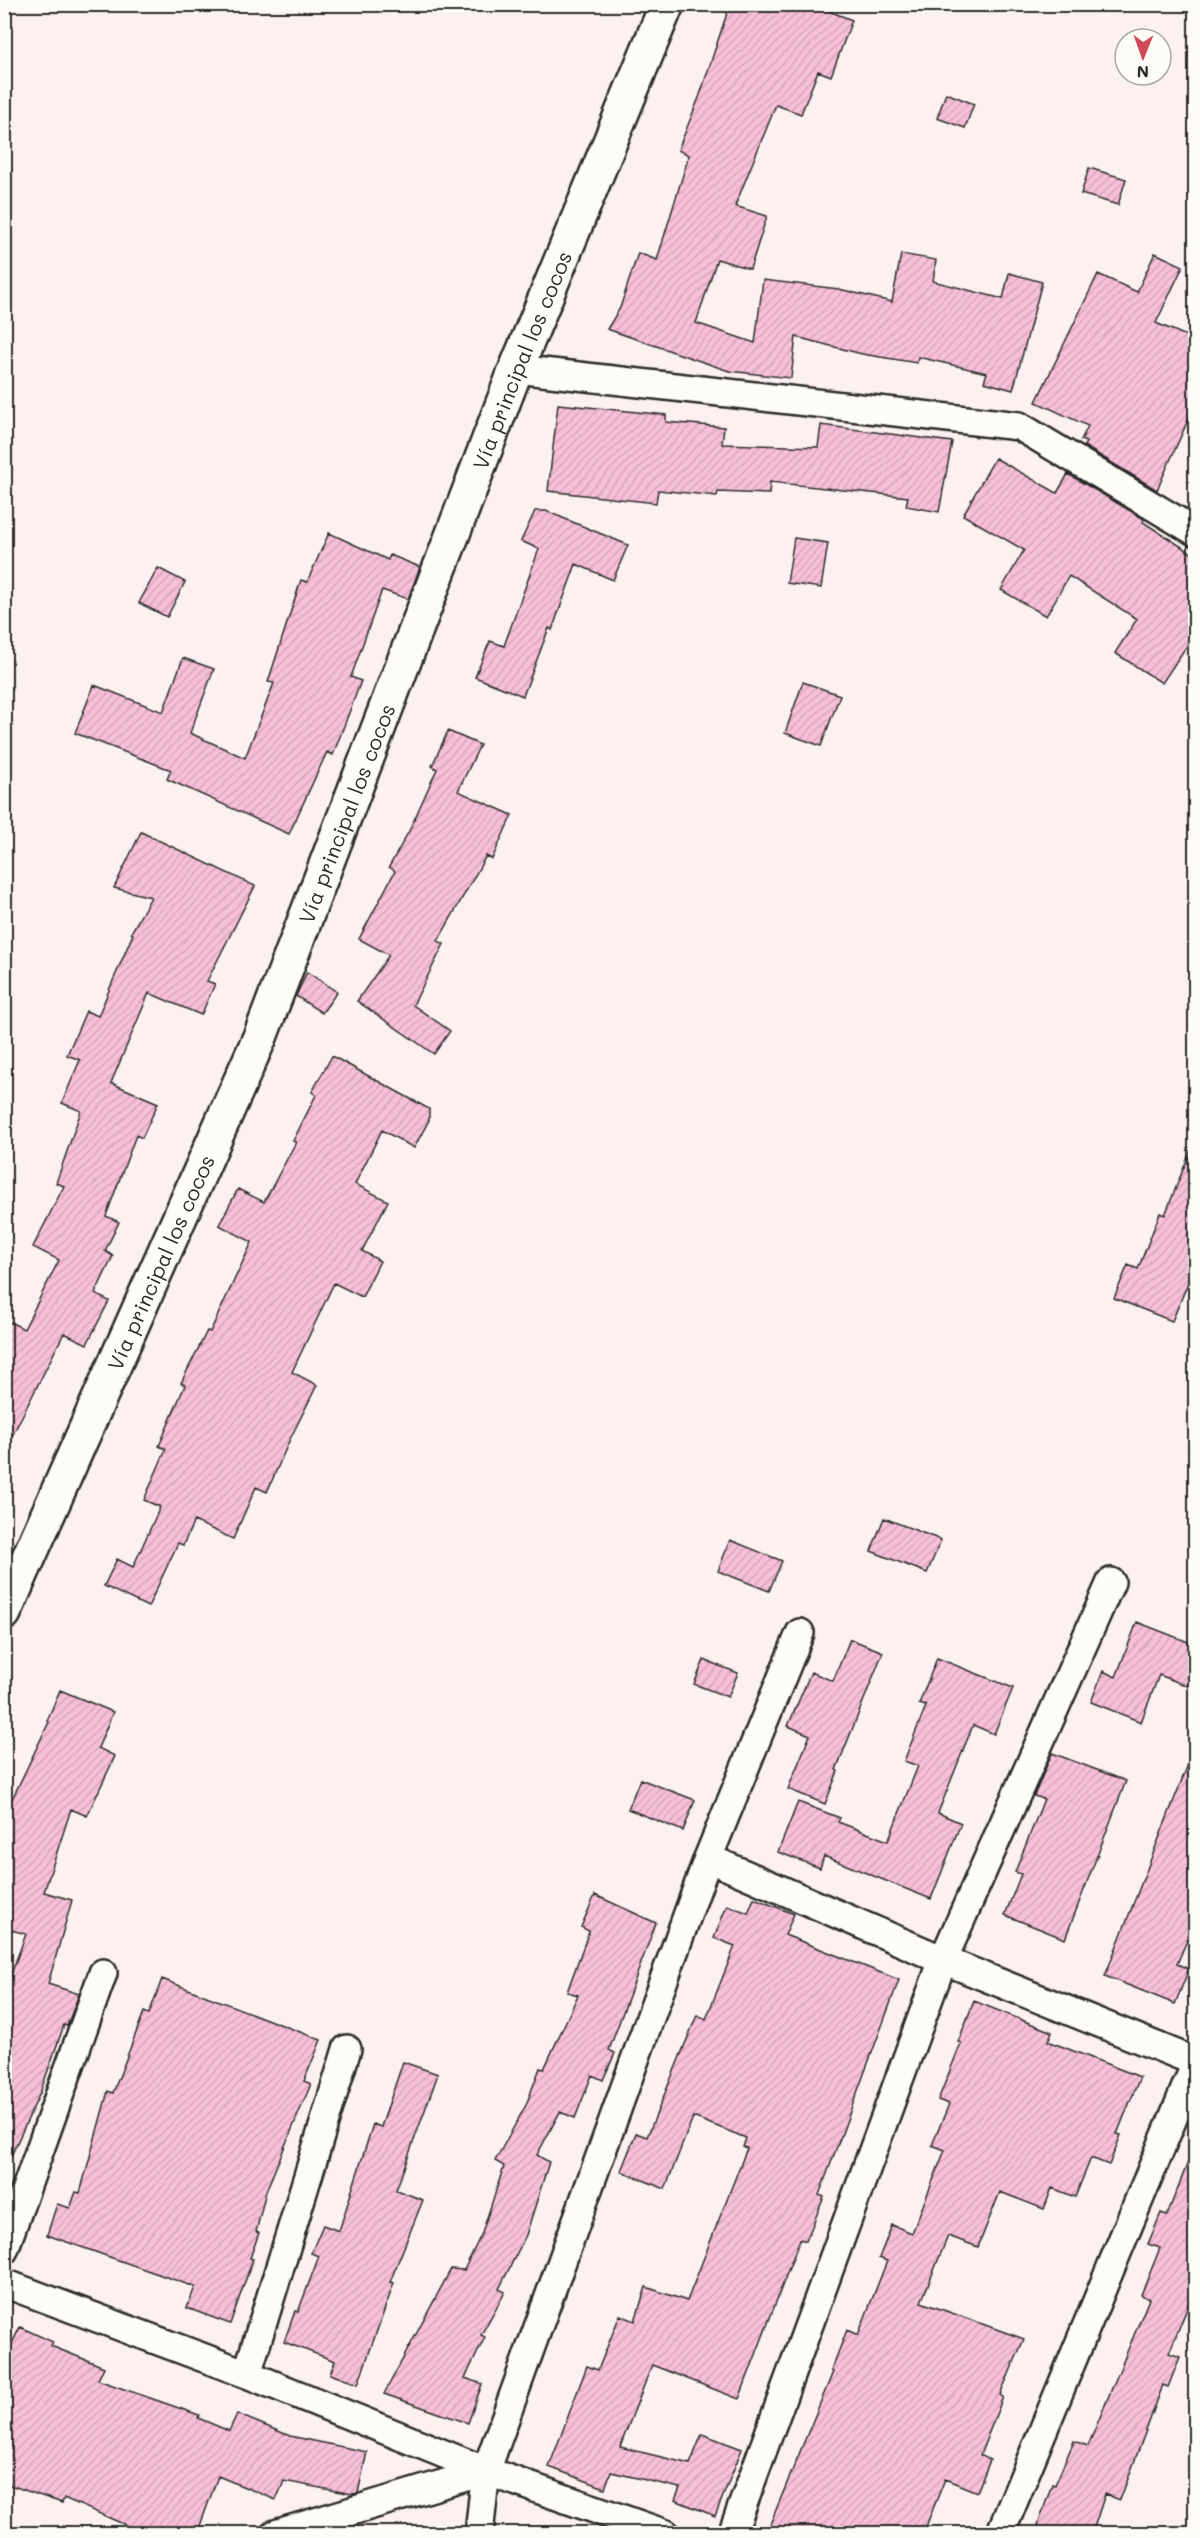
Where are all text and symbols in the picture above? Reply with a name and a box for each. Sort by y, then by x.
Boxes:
north arrow [1113,27,1173,87]
text: N [1136,62,1149,83]
street label: Vía principal los cocos [465,247,577,473]
street label: Vía principal los cocos [291,700,400,927]
street label: Vía principal los cocos [100,1150,220,1374]

